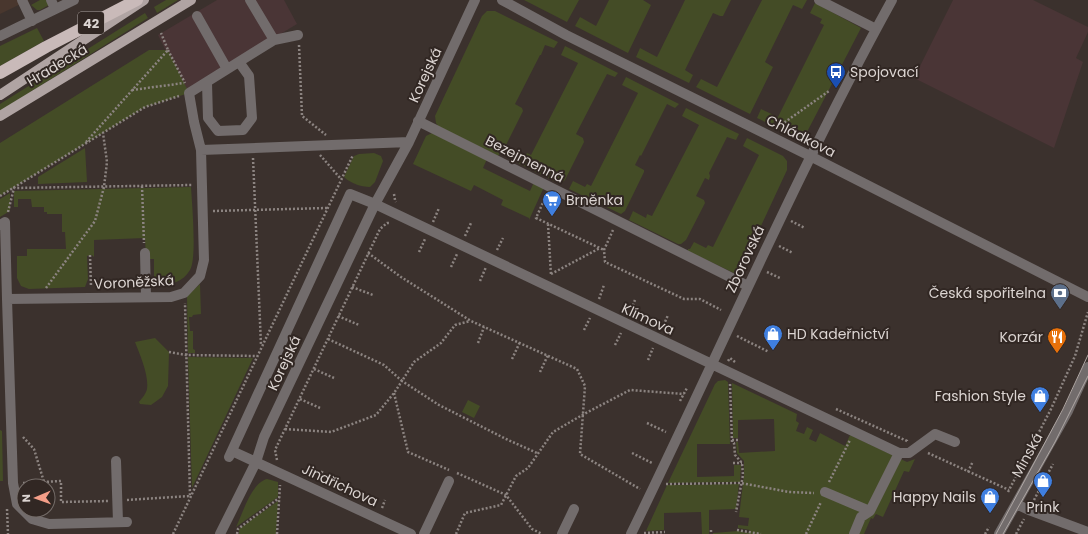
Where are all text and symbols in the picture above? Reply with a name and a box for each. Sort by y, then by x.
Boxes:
road number: 42 [78,12,104,34]
street label: Hradecká [23,39,91,91]
street label: Korejská [404,44,446,106]
bus stop icon: Spojovací [825,61,847,89]
place label: Spojovací [850,62,919,82]
street label: Chládkova [763,110,839,162]
street label: Bezejmenná [482,131,568,187]
supermarket icon: Brněnka [541,189,563,217]
place label: Brněnka [566,190,623,210]
street label: Zborovská [721,222,769,296]
street label: Voroněžská [93,270,175,294]
bank icon: Česká spořitelna [1049,282,1071,310]
place label: Česká spořitelna [929,283,1046,303]
street label: Klímova [618,298,678,340]
shop icon: HD Kadeřnictví [762,323,784,351]
place label: HD Kadeřnictví [787,324,889,344]
restaurant icon: Korzár [1046,326,1068,354]
place label: Korzár [999,327,1043,347]
street label: Korejská [263,332,305,394]
shop icon: Fashion Style [1029,385,1051,413]
place label: Fashion Style [935,386,1026,406]
street label: Minská [1007,429,1047,481]
street label: Jindřichova [299,459,381,511]
shop icon: Prink [1032,470,1054,498]
north arrow [16,478,56,518]
shop icon: Happy Nails [979,486,1001,514]
place label: Happy Nails [893,487,976,507]
text: N [18,494,34,503]
place label: Prink [1027,497,1060,517]

